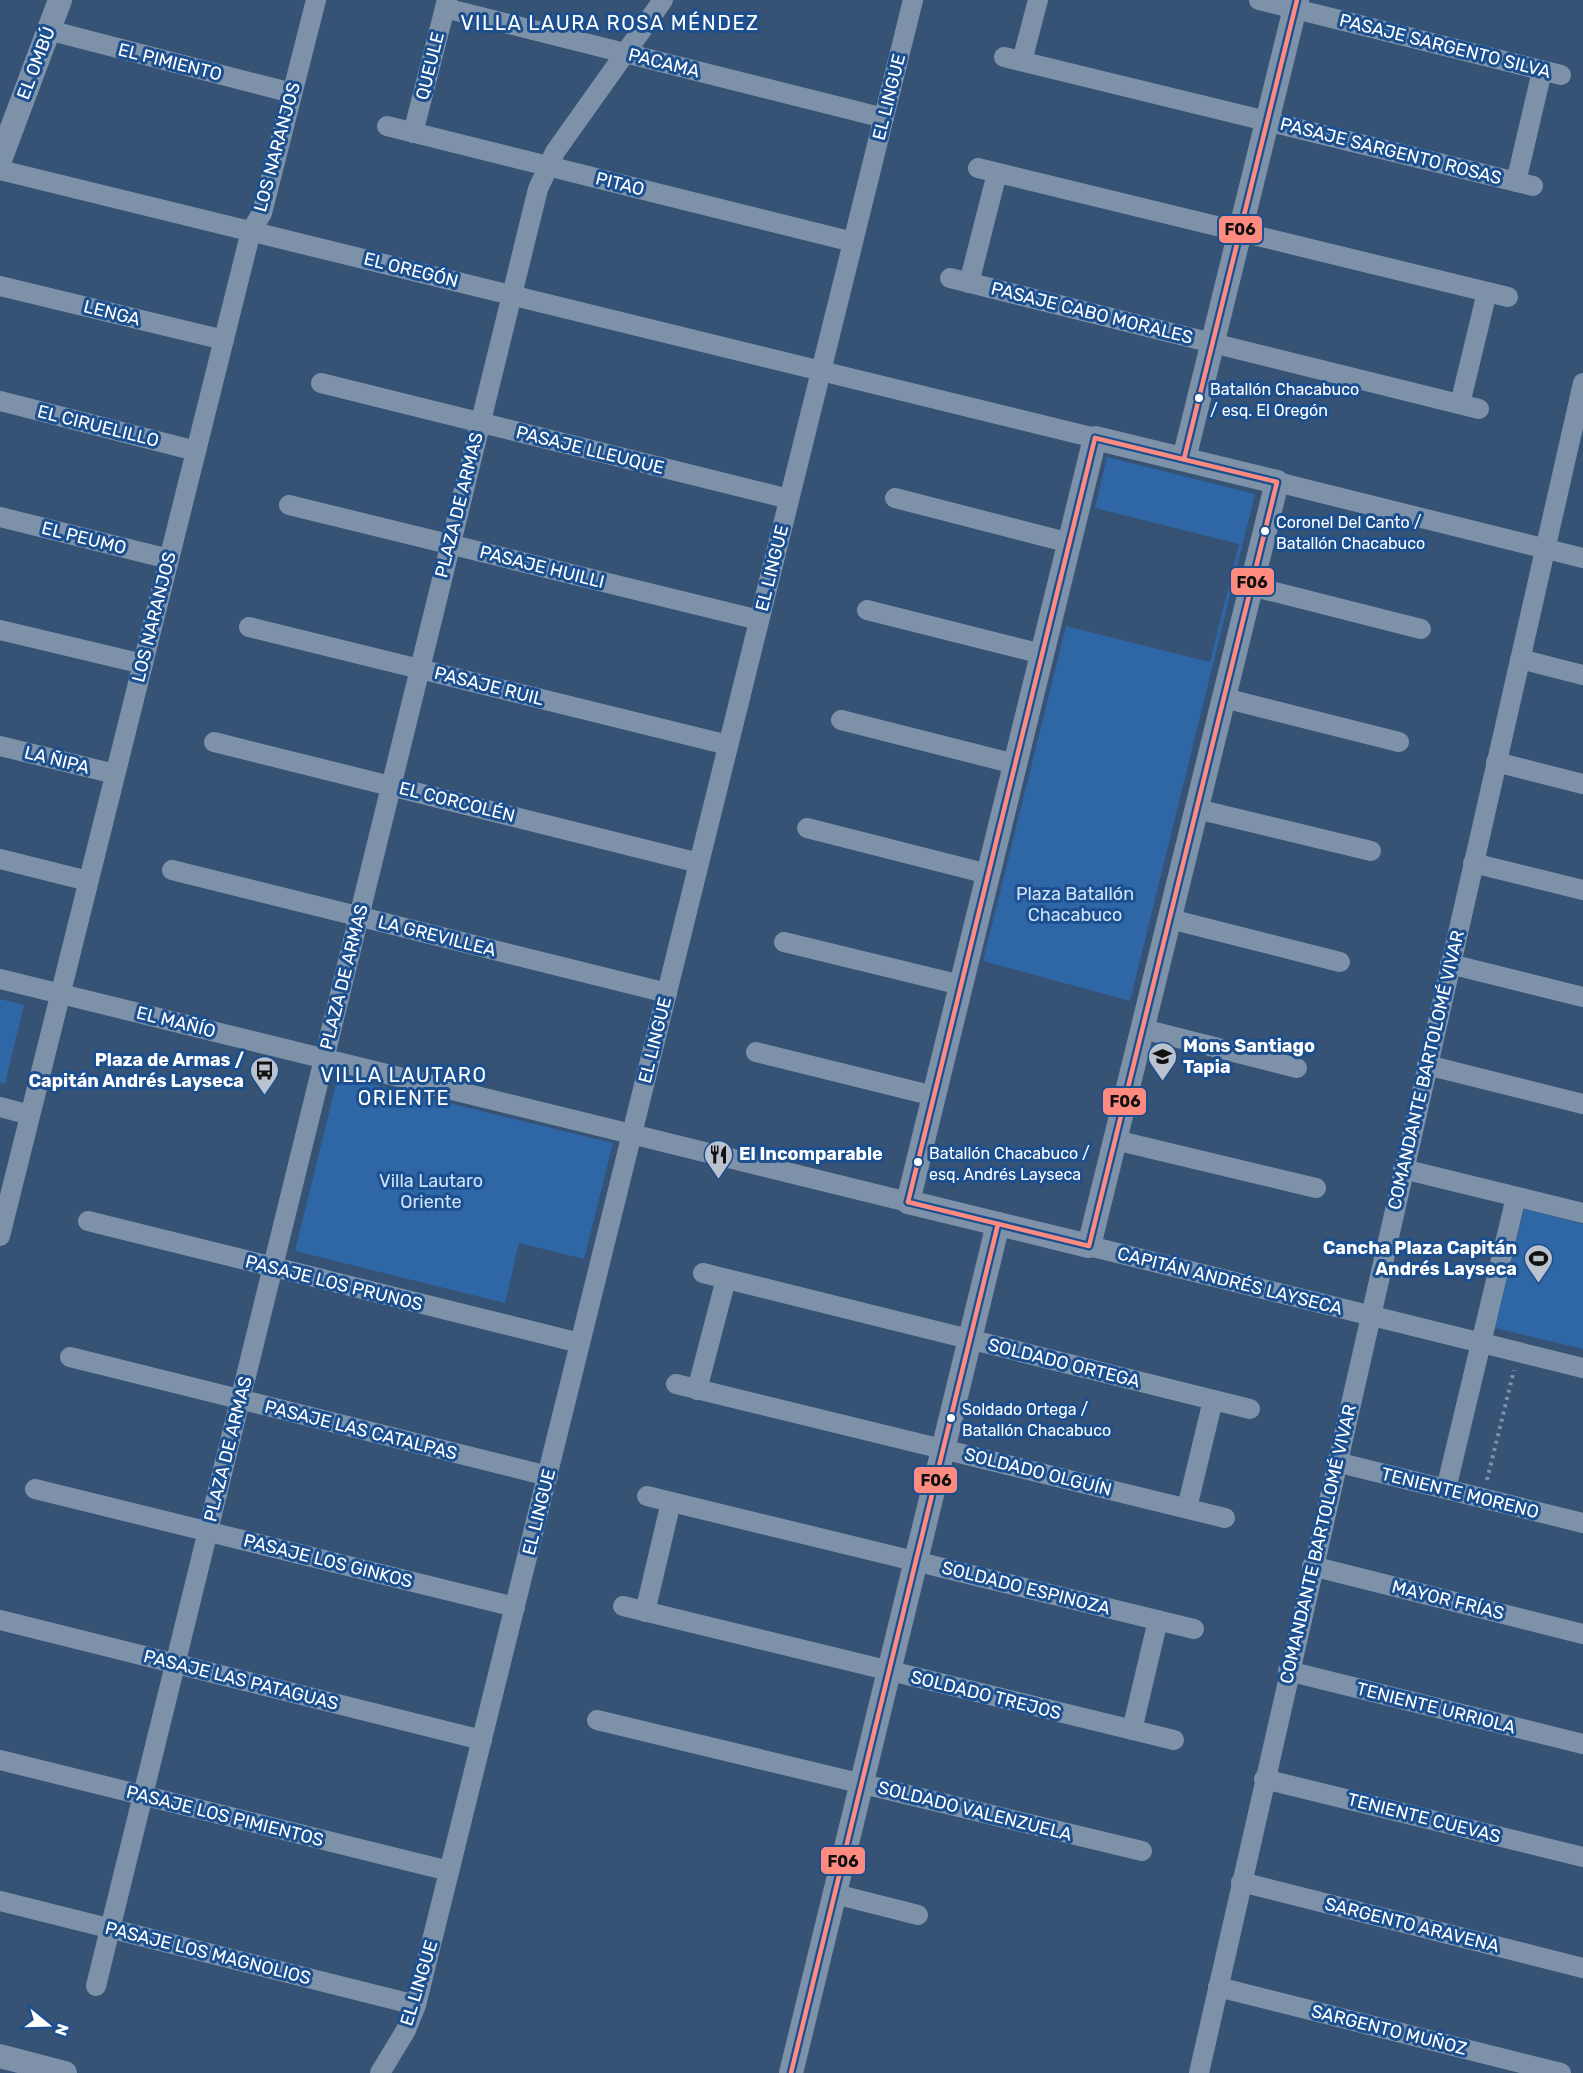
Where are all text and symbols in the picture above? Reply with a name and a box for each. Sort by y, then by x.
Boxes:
street label: PASAJE SARGENTO SILVA [1337,9,1553,83]
district label: VILLA LAURA ROSA MÉNDEZ [460,11,760,35]
street label: EL OMBÚ [12,24,60,102]
street label: QUEULE [411,30,449,102]
street label: EL PIMIENTO [116,38,224,86]
street label: PACAMA [626,44,702,82]
street label: EL LINGUE [868,51,910,143]
street label: LOS NARANJOS [249,80,305,214]
street label: PASAJE SARGENTO ROSAS [1278,113,1504,189]
street label: PITAO [593,167,647,201]
line badge: F06 [1218,215,1263,244]
text: F06 [1224,220,1256,239]
street label: EL OREGÓN [361,248,461,292]
street label: PASAJE CABO MORALES [989,277,1195,349]
street label: LENGA [81,295,143,331]
place label: Batallón Chacabuco / esq. El Oregón [1210,380,1359,420]
marker: Batallón Chacabuco / esq. El Oregón [1193,392,1205,404]
street label: EL CIRUELILLO [35,400,161,452]
street label: PASAJE LLEUQUE [514,421,666,479]
street label: PLAZA DE ARMAS [430,430,488,580]
place label: Coronel Del Canto / Batallón Chacabuco [1276,513,1425,553]
street label: EL PEUMO [39,517,129,559]
street label: EL LINGUE [751,522,793,614]
marker: Coronel Del Canto / Batallón Chacabuco [1259,525,1271,537]
street label: PASAJE HUILLI [477,541,607,593]
street label: LOS NARANJOS [127,550,181,684]
line badge: F06 [1230,567,1275,596]
text: F06 [1236,573,1268,592]
street label: PASAJE RUIL [432,662,546,710]
street label: LA ÑIPA [22,741,92,779]
street label: EL CORCOLÉN [397,777,517,827]
park label: Plaza Batallón Chacabuco [1016,883,1134,926]
street label: PLAZA DE ARMAS [315,902,373,1052]
street label: LA GREVILLEA [376,911,498,961]
street label: COMANDANTE BARTOLOMÉ VIVAR [1383,928,1469,1212]
street label: EL LINGUE [634,994,676,1086]
street label: EL MAÑÍO [134,1002,218,1042]
place label: Mons Santiago Tapia [1183,1035,1315,1078]
school or university icon: Mons Santiago Tapia [1146,1040,1178,1082]
place label: Plaza de Armas / Capitán Andrés Layseca [28,1049,244,1092]
bus stop icon: Plaza de Armas / Capitán Andrés Layseca [249,1054,281,1096]
district label: VILLA LAUTARO ORIENTE [321,1063,487,1110]
line badge: F06 [1102,1087,1147,1116]
text: F06 [1109,1092,1141,1111]
restaurant icon: El Incomparable [702,1138,734,1180]
place label: El Incomparable [739,1143,883,1165]
place label: Batallón Chacabuco / esq. Andrés Layseca [929,1144,1090,1184]
marker: Batallón Chacabuco / esq. Andrés Layseca [912,1156,924,1168]
park label: Villa Lautaro Oriente [379,1170,483,1213]
place label: Cancha Plaza Capitán Andrés Layseca [1323,1237,1517,1280]
street label: CAPITÁN ANDRÉS LAYSECA [1115,1242,1345,1320]
sports icon: Cancha Plaza Capitán Andrés Layseca [1522,1242,1554,1284]
street label: PASAJE LOS PRUNOS [243,1250,425,1316]
street label: SOLDADO ORTEGA [986,1333,1142,1393]
street label: PLAZA DE ARMAS [199,1374,257,1524]
street label: PASAJE LAS CATALPAS [262,1395,460,1465]
place label: Soldado Ortega / Batallón Chacabuco [962,1400,1111,1440]
street label: COMANDANTE BARTOLOMÉ VIVAR [1275,1402,1361,1686]
marker: Soldado Ortega / Batallón Chacabuco [945,1412,957,1424]
street label: SOLDADO OLGUÍN [962,1443,1114,1501]
street label: TENIENTE MORENO [1379,1463,1541,1523]
street label: EL LINGUE [518,1466,560,1558]
line badge: F06 [913,1466,958,1494]
text: F06 [920,1471,952,1490]
street label: PASAJE LOS GINKOS [241,1529,415,1593]
street label: SOLDADO ESPINOZA [940,1556,1112,1620]
street label: MAYOR FRÍAS [1390,1575,1506,1625]
street label: PASAJE LAS PATAGUAS [141,1645,341,1715]
street label: SOLDADO TREJOS [909,1666,1063,1724]
street label: TENIENTE URRIOLA [1354,1678,1518,1738]
street label: SOLDADO VALENZUELA [876,1776,1074,1846]
street label: PASAJE LOS PIMIENTOS [124,1781,326,1851]
street label: TENIENTE CUEVAS [1345,1788,1503,1848]
line badge: F06 [820,1846,866,1875]
text: F06 [827,1852,859,1871]
street label: SARGENTO ARAVENA [1322,1893,1502,1957]
street label: PASAJE LOS MAGNOLIOS [103,1917,313,1989]
street label: EL LINGUE [396,1938,442,2028]
north arrow [18,1995,78,2055]
street label: SARGENTO MUÑOZ [1309,2000,1469,2060]
text: N [51,2021,73,2038]

